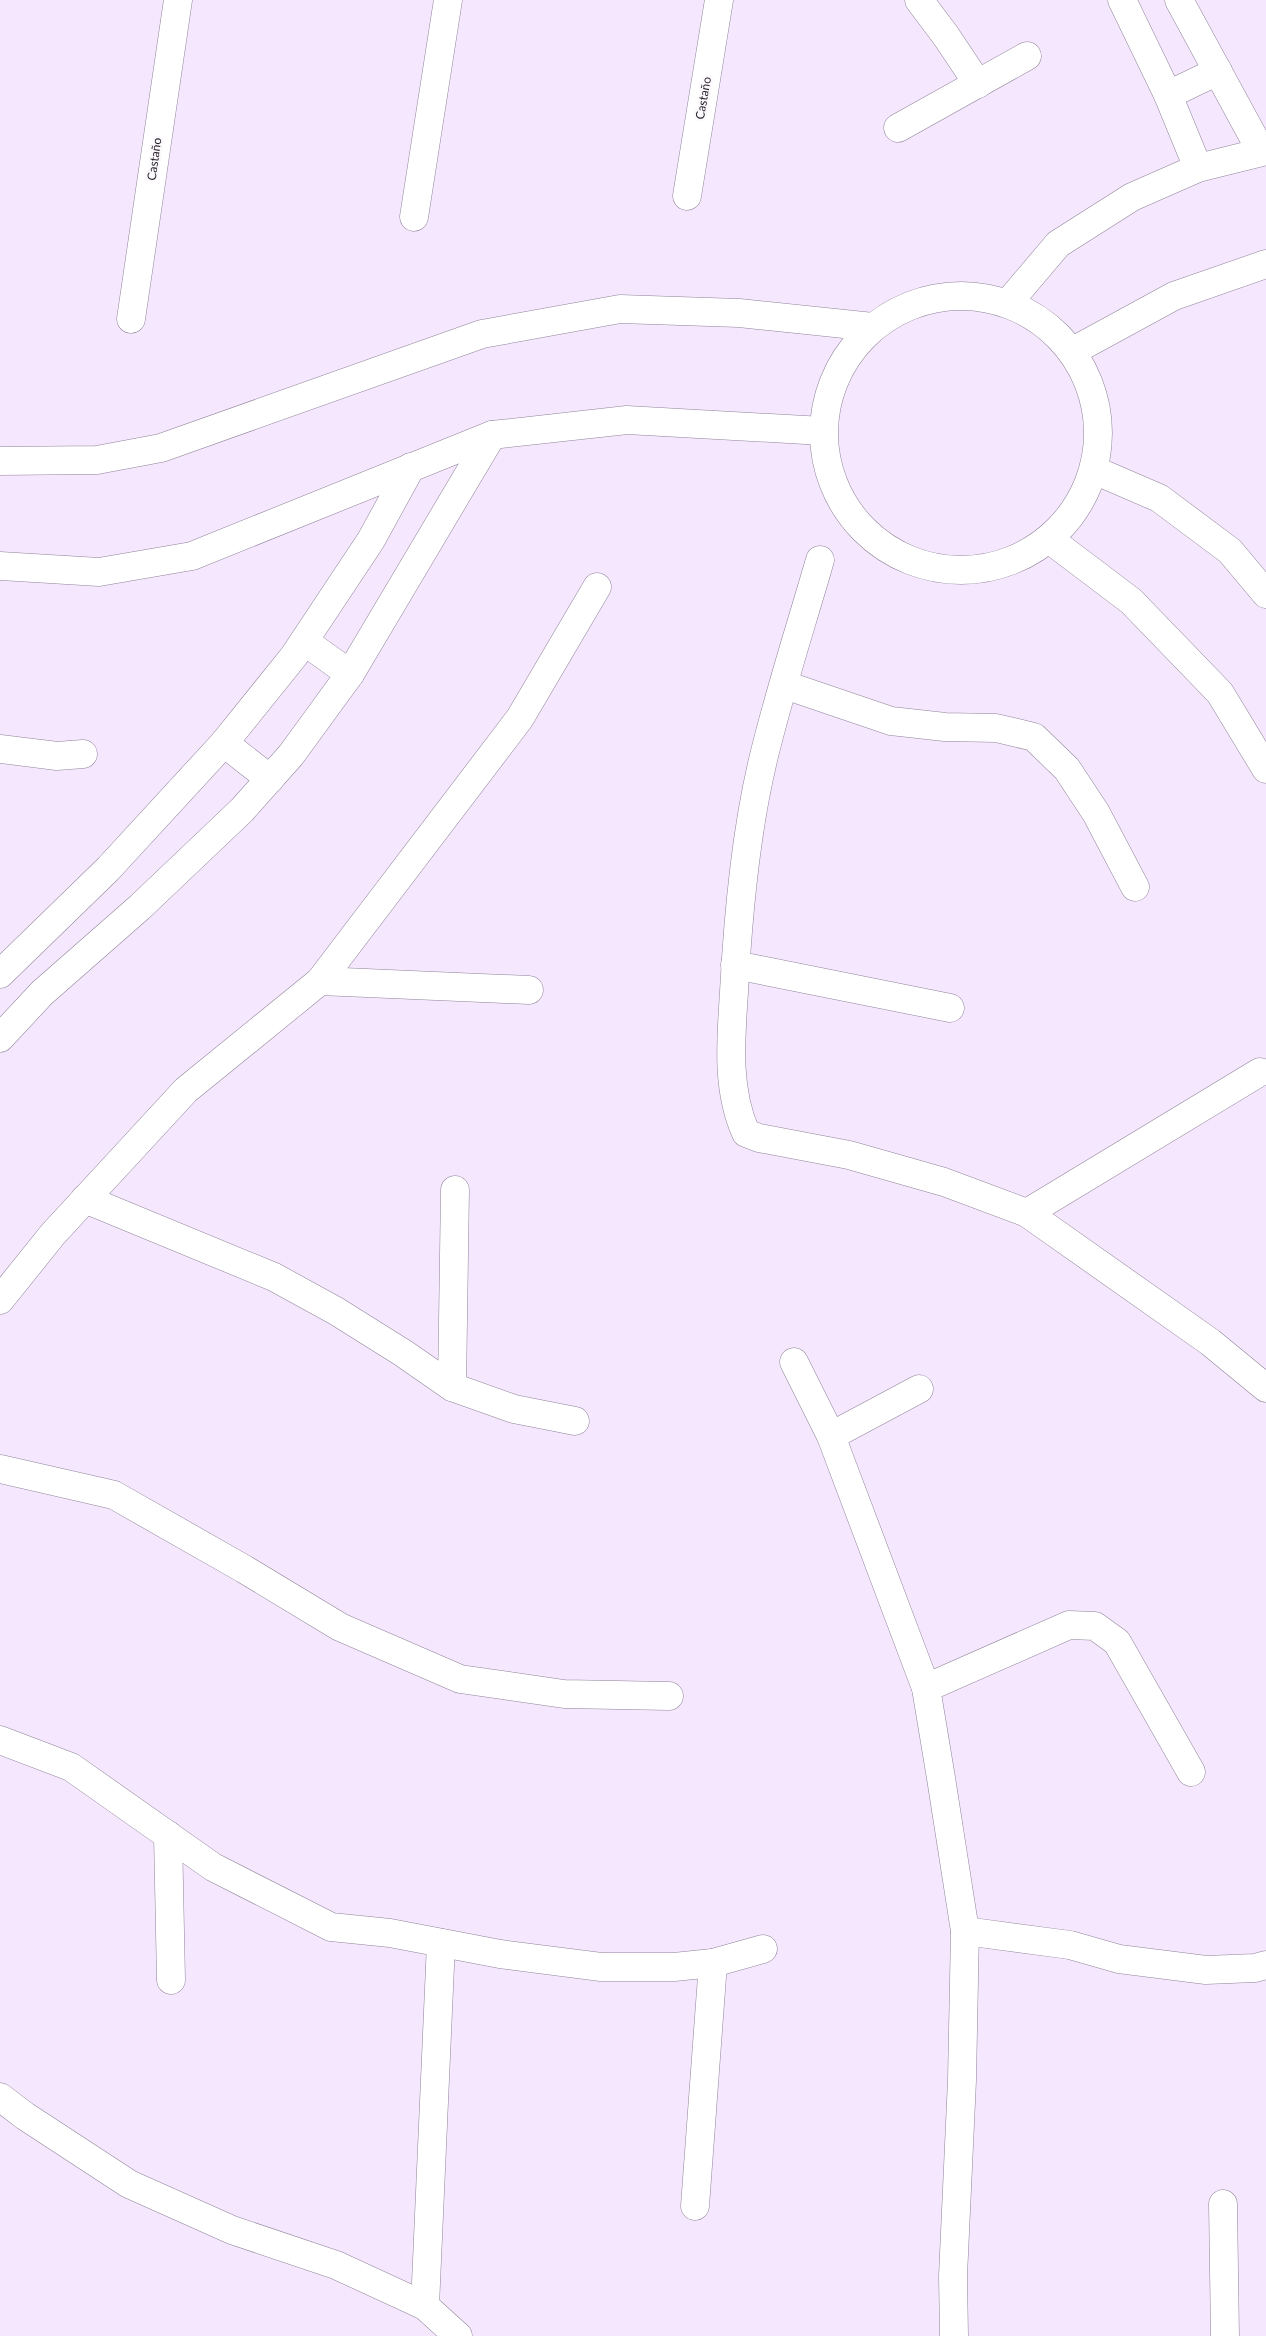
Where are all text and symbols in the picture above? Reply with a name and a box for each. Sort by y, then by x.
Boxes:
street label: Castaño [692,75,714,120]
street label: Castaño [144,137,164,181]

